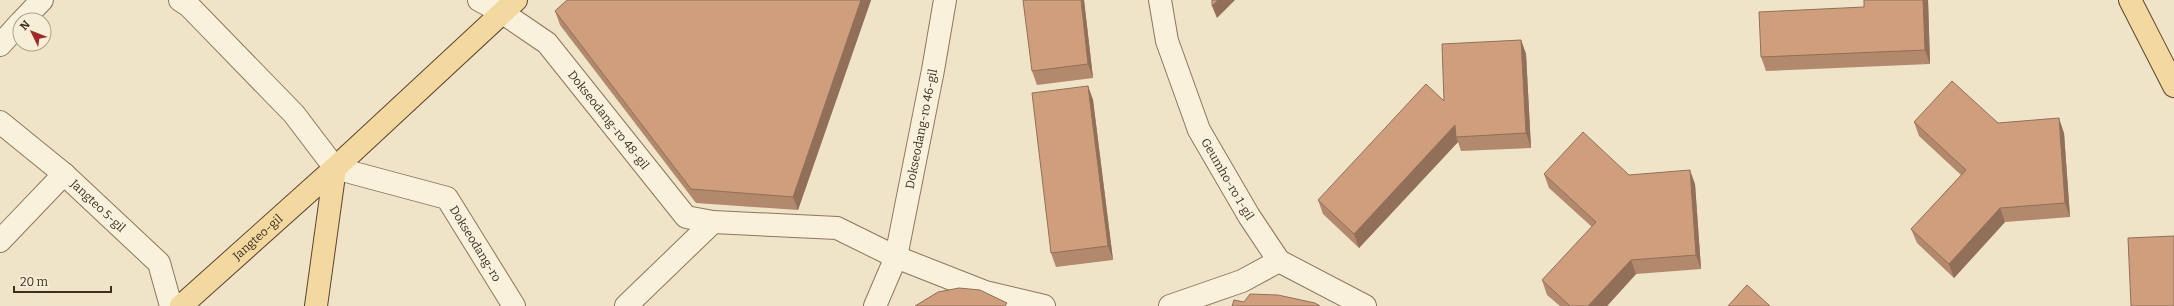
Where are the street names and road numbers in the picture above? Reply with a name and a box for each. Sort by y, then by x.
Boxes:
street label: Dokseodang-ro 46-gil [903,67,940,190]
street label: Dokseodang-ro 48-gil [565,68,652,172]
street label: Geumho-ro 1-gil [1198,136,1257,223]
street label: Jangteo 5-gil [67,176,129,235]
street label: Dokseodang-ro [447,203,504,284]
street label: Jangteo-gil [229,211,286,264]

